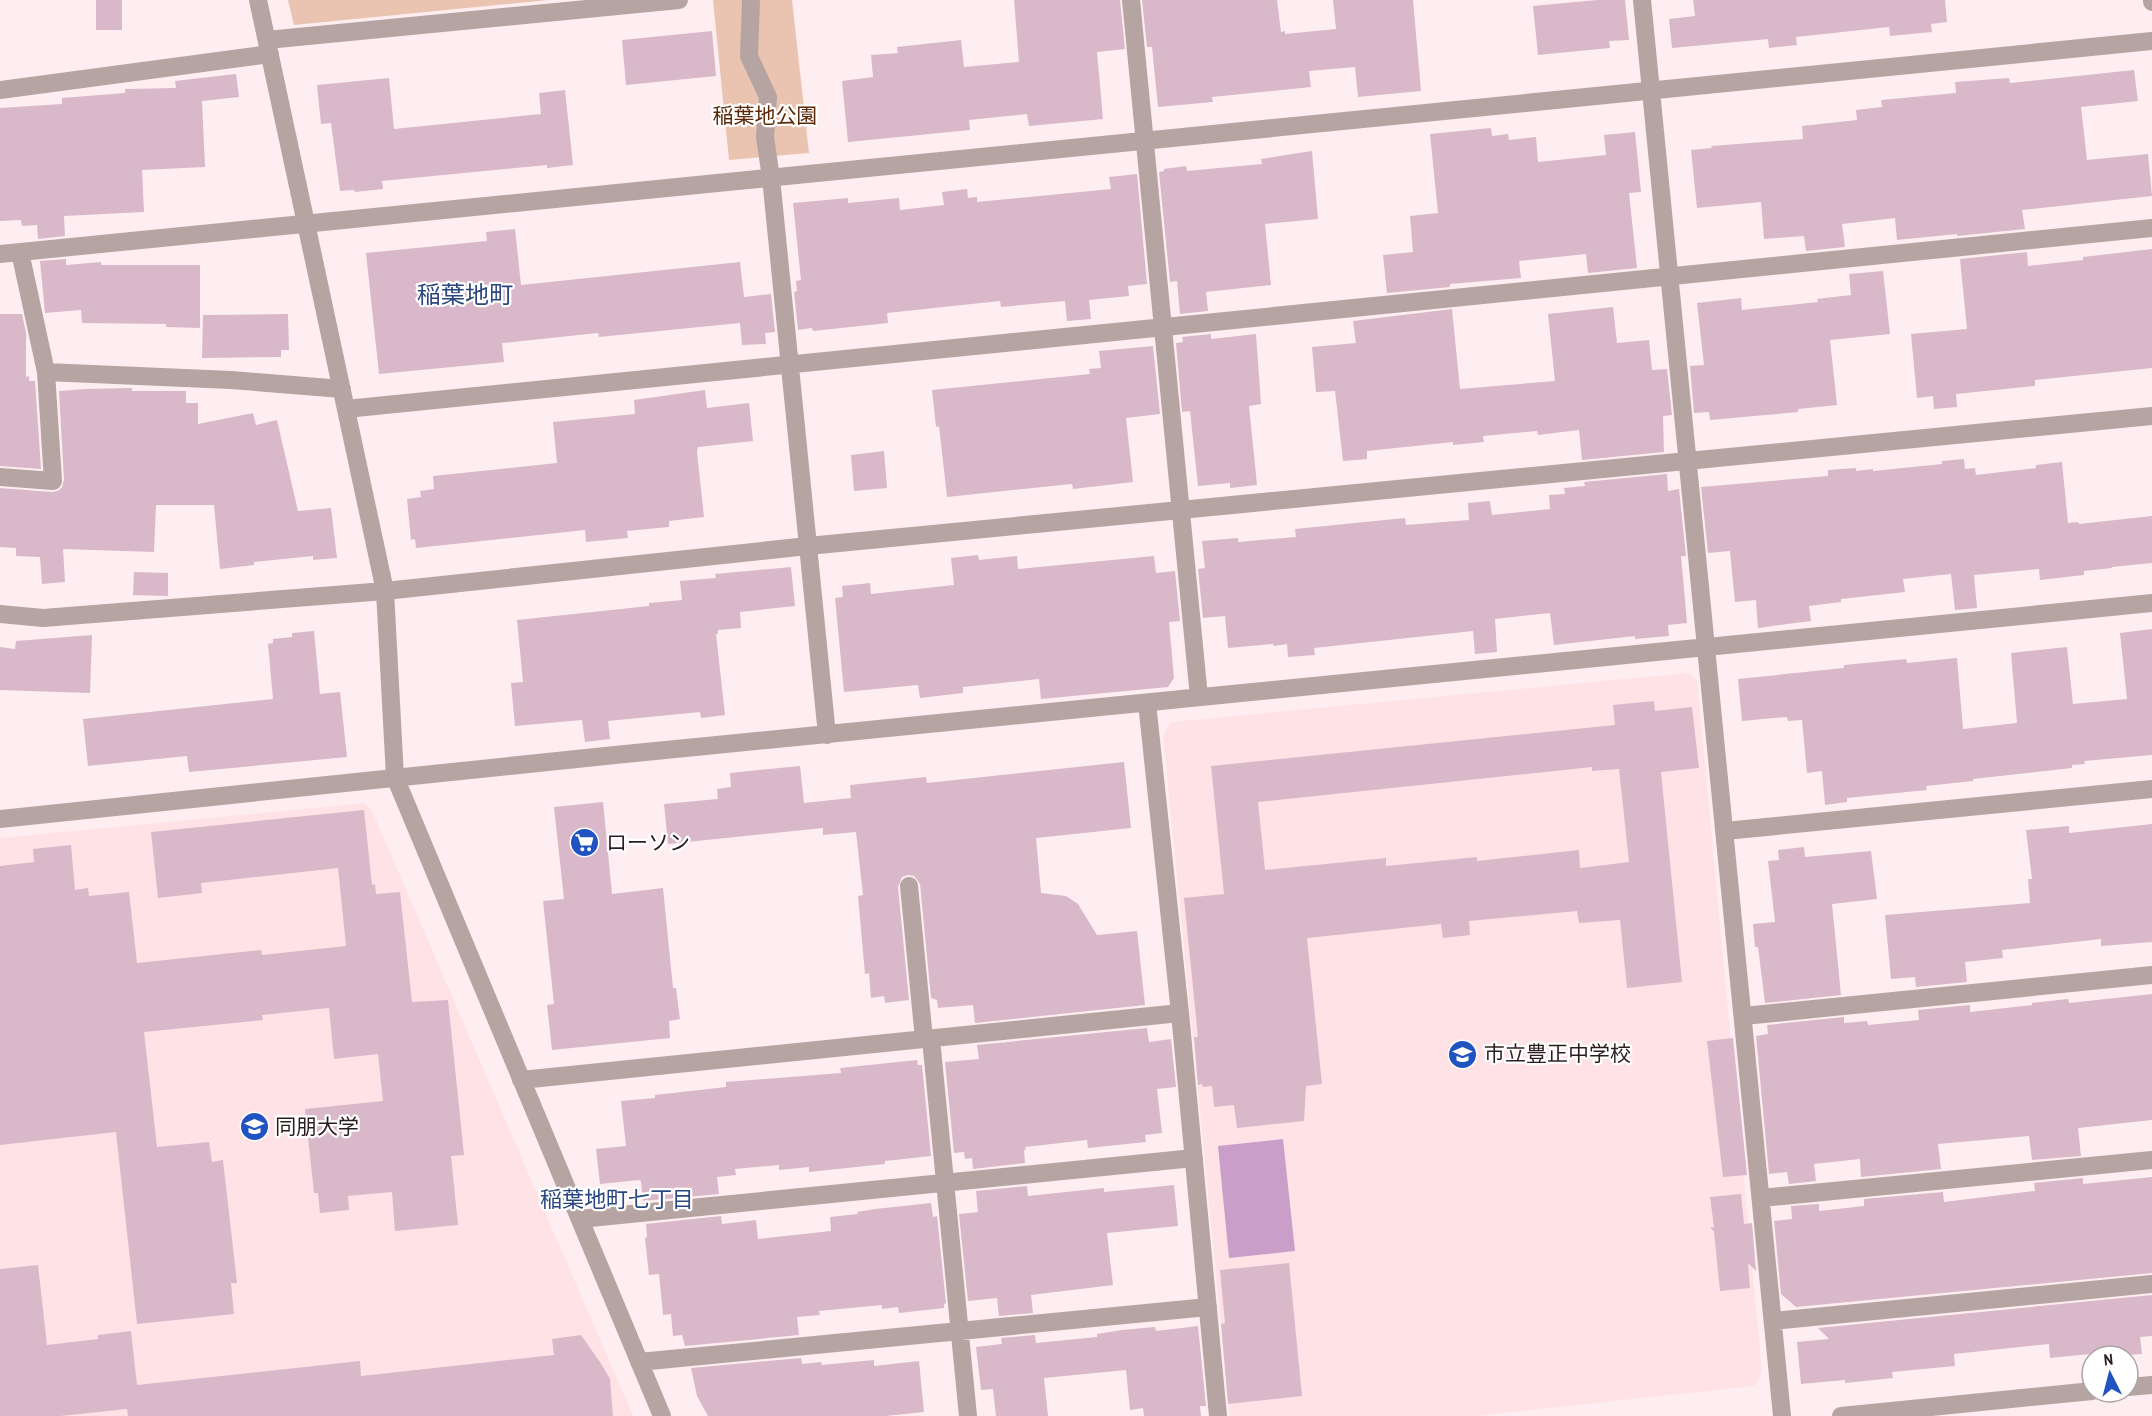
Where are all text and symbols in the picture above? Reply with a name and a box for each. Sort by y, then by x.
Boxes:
park label: 稲葉地公園 [713,101,818,130]
district label: 稲葉地町 [417,278,513,310]
supermarket icon: ローソン [569,827,601,859]
place label: ローソン [606,828,690,857]
school or university icon: 市立豊正中学校 [1447,1038,1479,1070]
place label: 市立豊正中学校 [1484,1039,1631,1068]
school or university icon: 同朋大学 [238,1111,270,1143]
place label: 同朋大学 [275,1112,359,1141]
district label: 稲葉地町七丁目 [540,1184,694,1214]
north arrow [2080,1344,2140,1404]
text: N [2103,1348,2114,1371]

